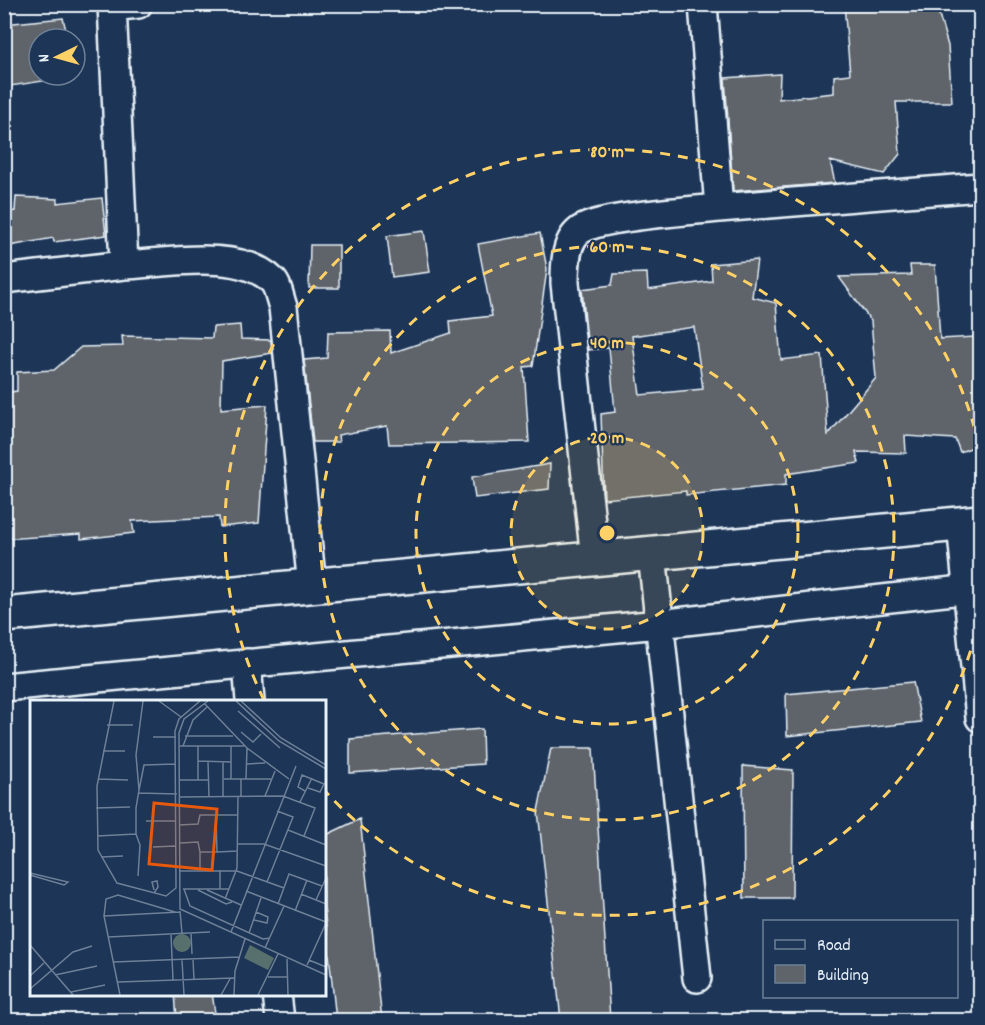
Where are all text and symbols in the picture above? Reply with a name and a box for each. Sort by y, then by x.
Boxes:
north arrow [27,27,87,87]
text: N [33,53,56,63]
text: 80 m [590,141,624,166]
text: 60 m [589,236,625,261]
text: 40 m [590,332,624,357]
text: 20 m [590,427,624,452]
centre of rings [597,523,617,543]
inset map [30,700,326,995]
legend [763,920,958,998]
text: Road [817,934,851,959]
text: Building [817,964,869,989]

